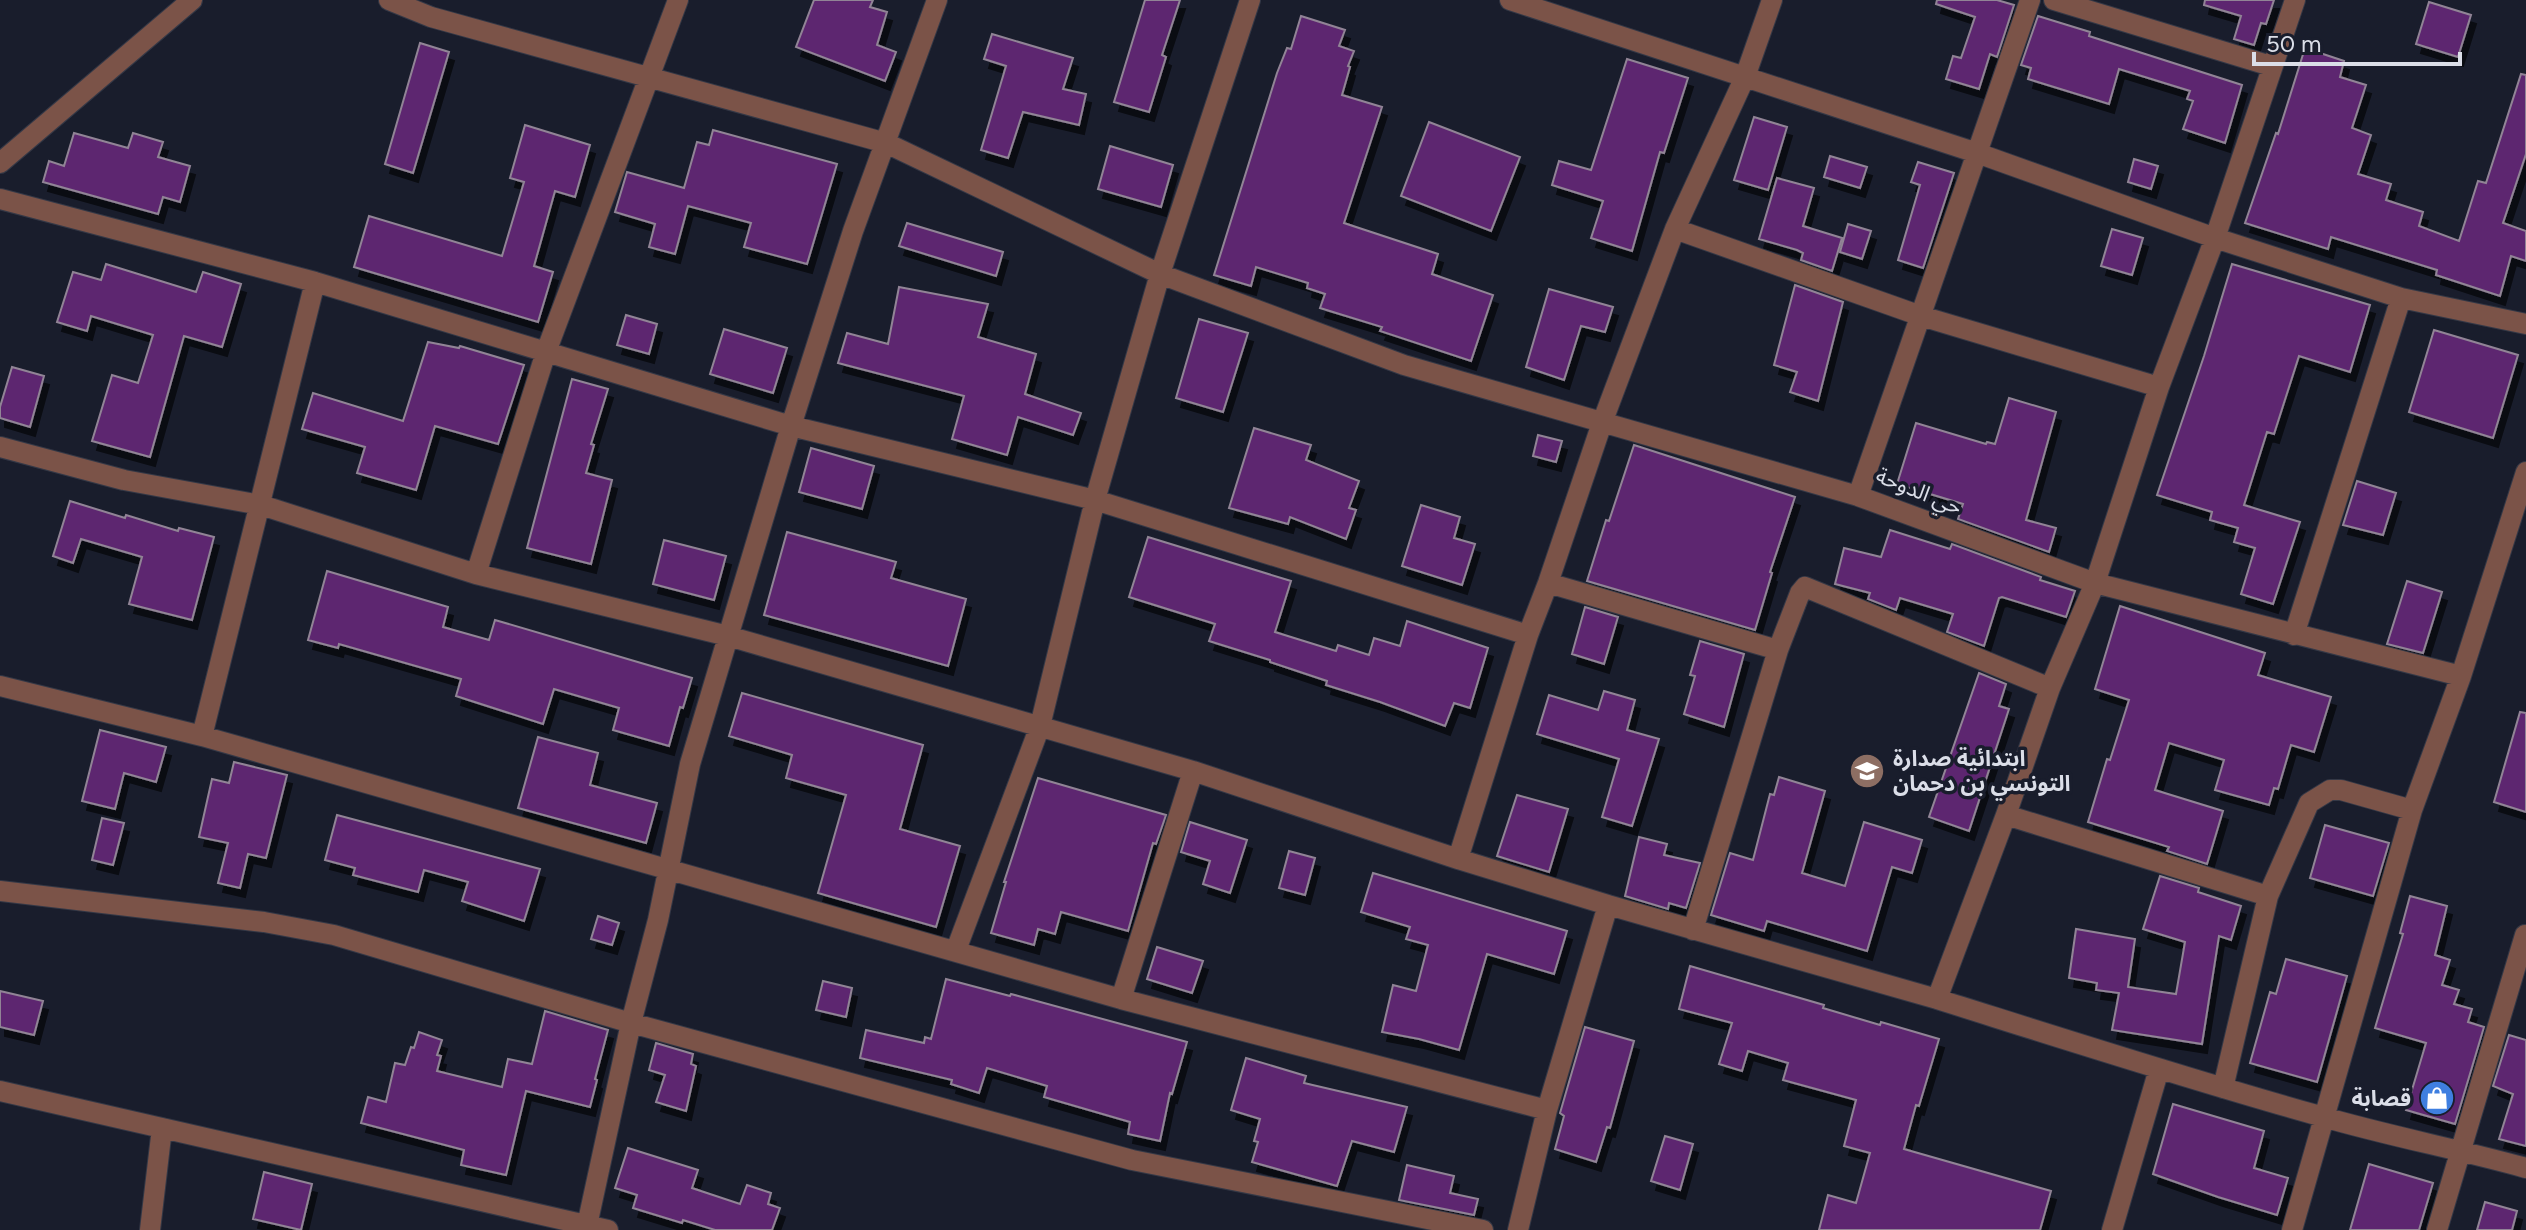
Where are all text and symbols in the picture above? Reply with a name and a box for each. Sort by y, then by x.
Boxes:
scale bar [2254,16,2460,66]
text: 50 m [2266,29,2322,58]
street label: حي الدوحة [1871,461,1966,523]
place label: ابتدائية صدارة التونسي بن دحمان [1893,745,2070,801]
school or university icon: ابتدائية صدارة التونسي بن دحمان [1848,752,1886,790]
shop icon: قصابة [2418,1079,2456,1117]
place label: قصابة [2352,1085,2411,1112]

